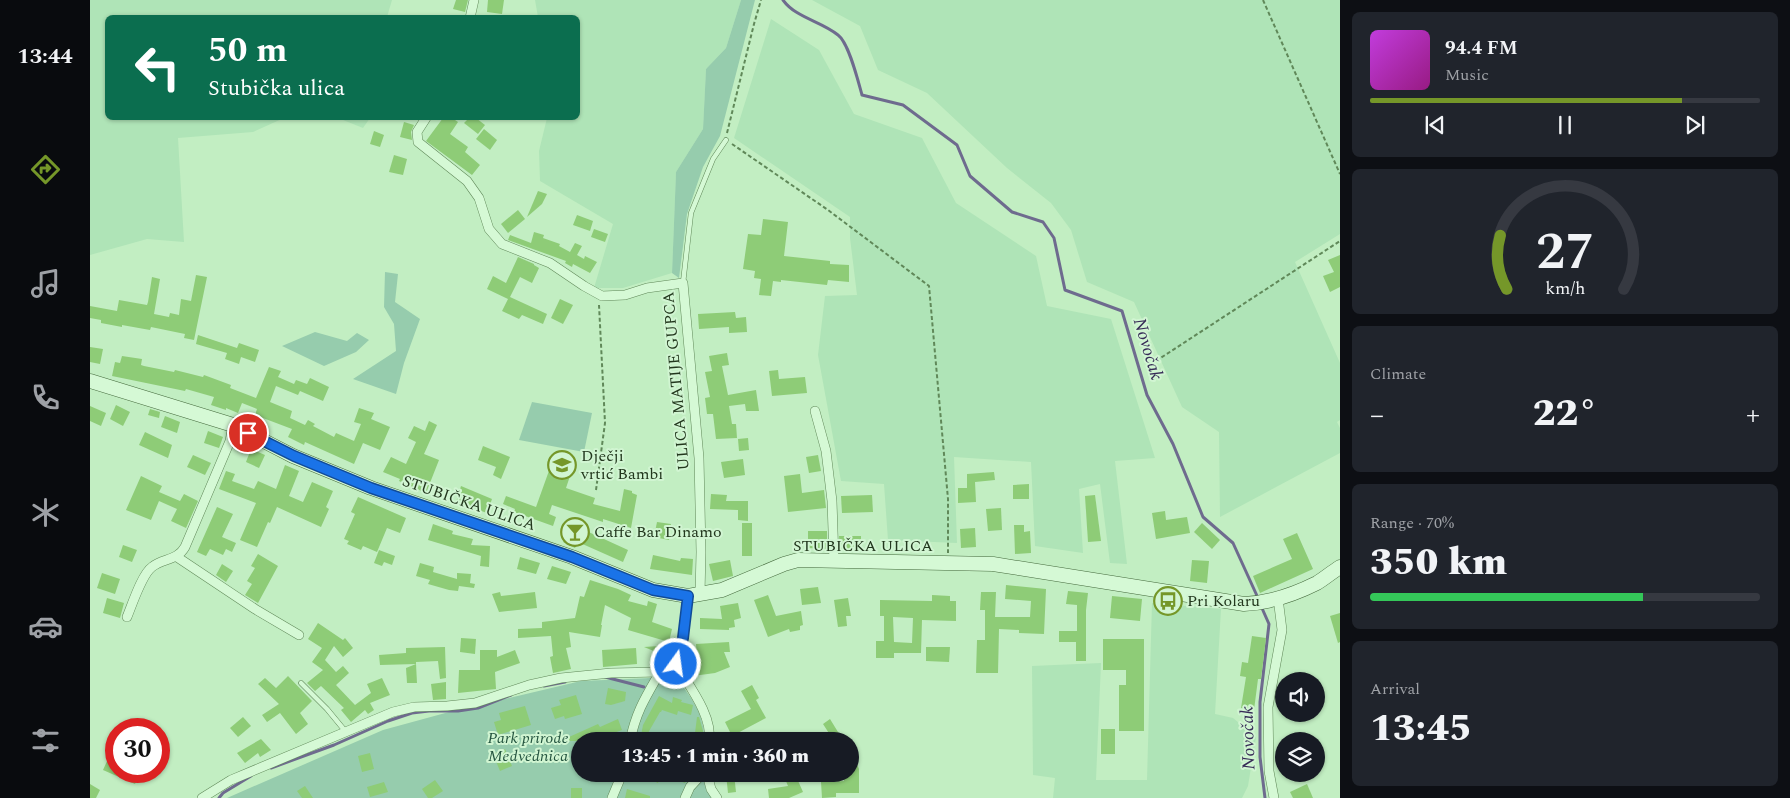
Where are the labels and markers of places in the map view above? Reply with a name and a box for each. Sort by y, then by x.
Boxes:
pin [227,412,269,454]
place label: Dječji vrtić Bambi [580,444,663,486]
school or university icon: Dječji vrtić Bambi [547,450,577,480]
bar icon: Caffe Bar Dinamo [560,517,590,547]
place label: Caffe Bar Dinamo [594,520,722,544]
bus stop icon: Pri Kolaru [1153,586,1183,616]
place label: Pri Kolaru [1187,589,1260,613]

